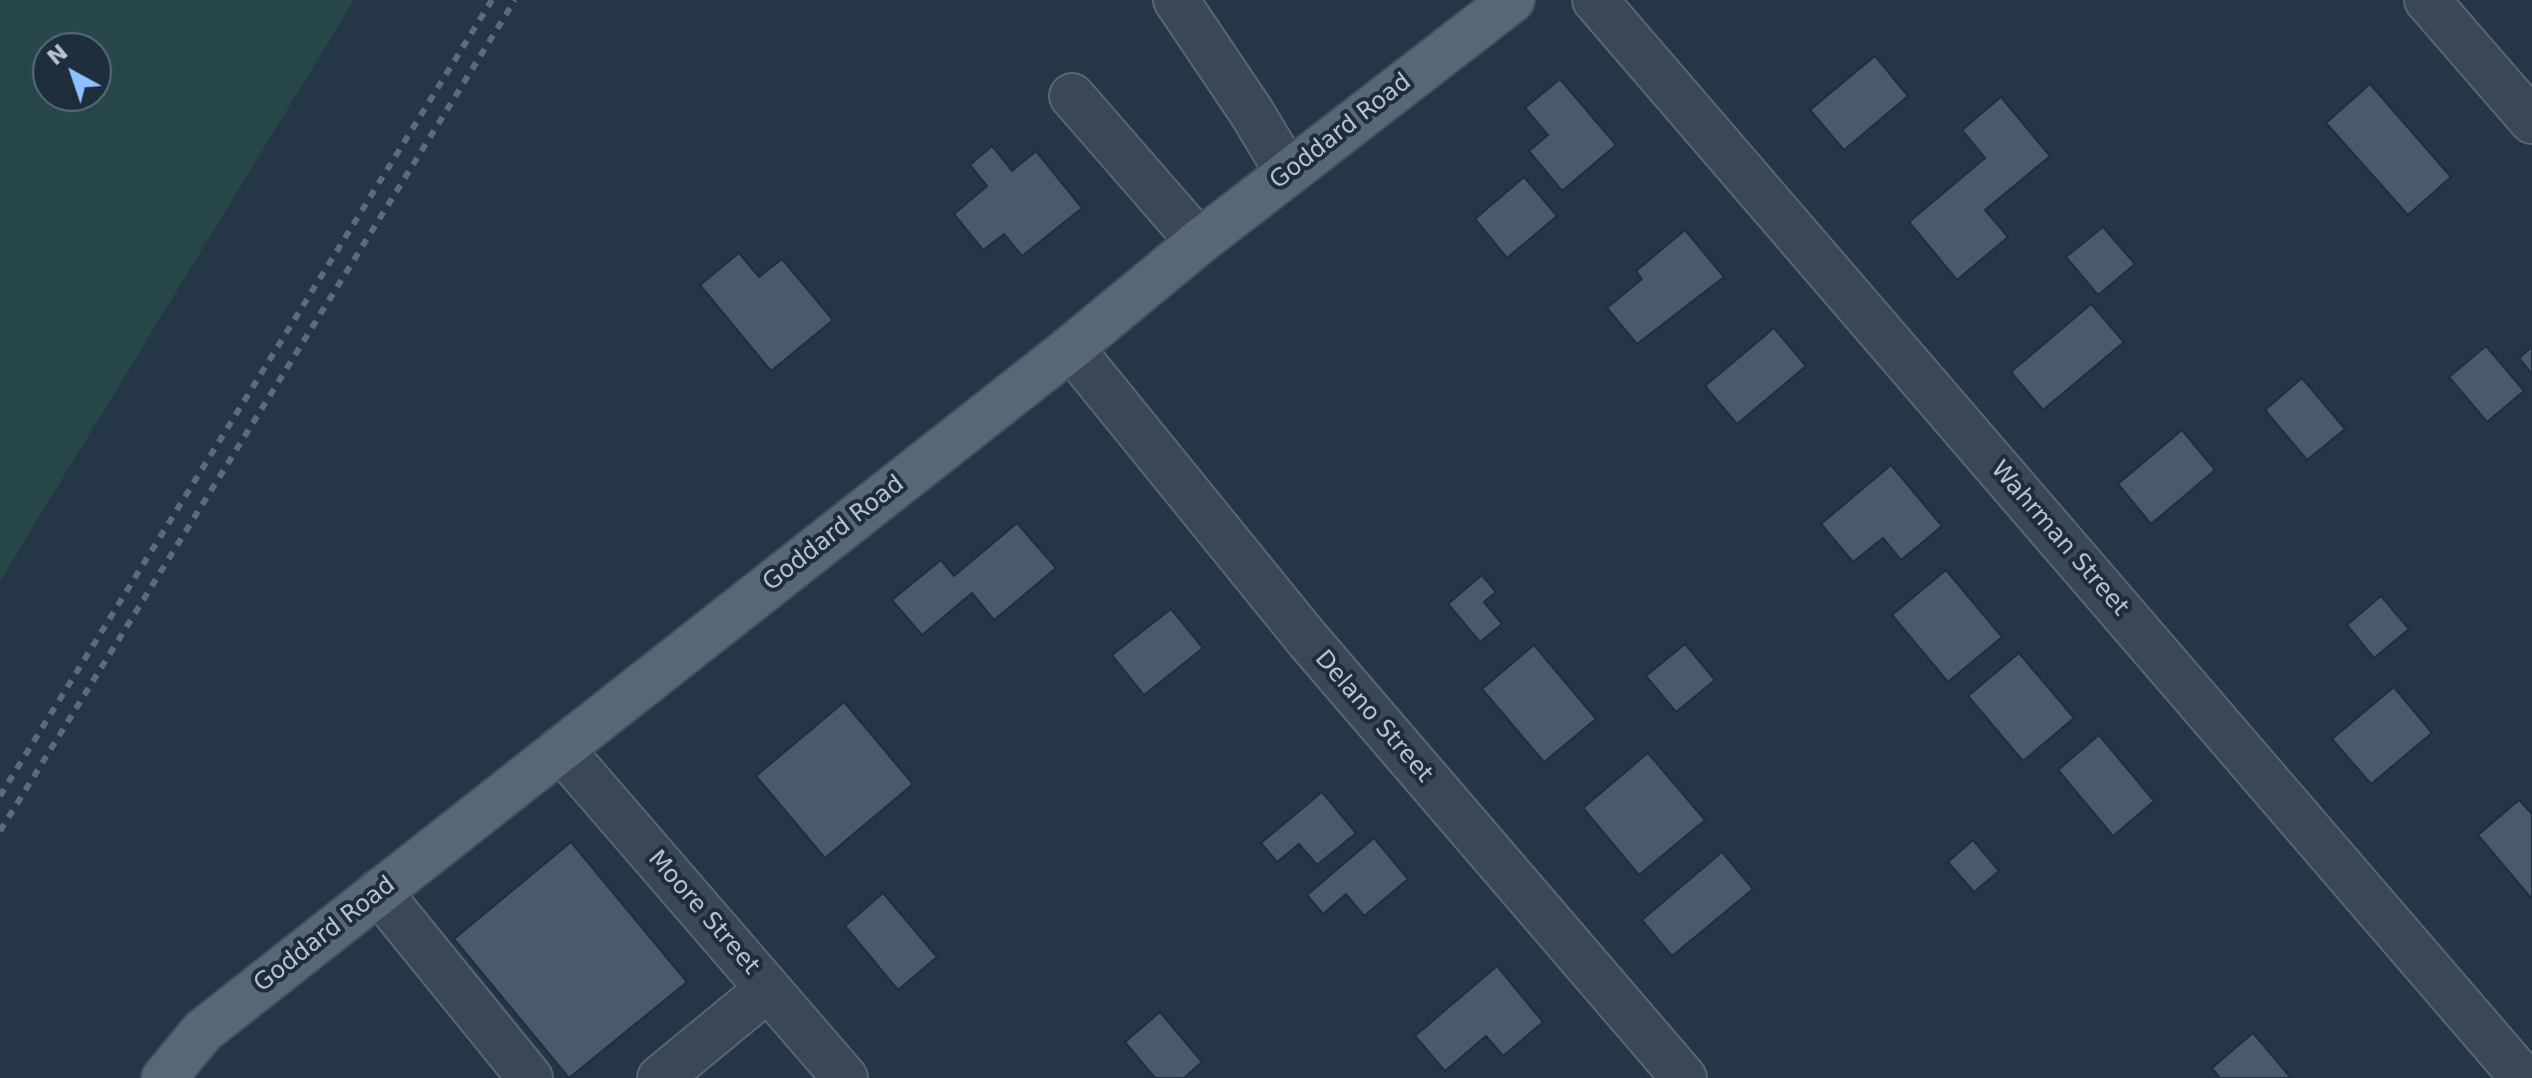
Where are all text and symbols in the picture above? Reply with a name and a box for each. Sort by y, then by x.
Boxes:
north arrow [32,32,112,112]
text: N [42,39,73,70]
street label: Goddard Road [1265,68,1417,196]
street label: Wahrman Street [1984,456,2134,622]
street label: Goddard Road [758,470,910,598]
street label: Delano Street [1308,645,1438,789]
street label: Moore Street [641,845,765,981]
street label: Goddard Road [249,871,401,999]

